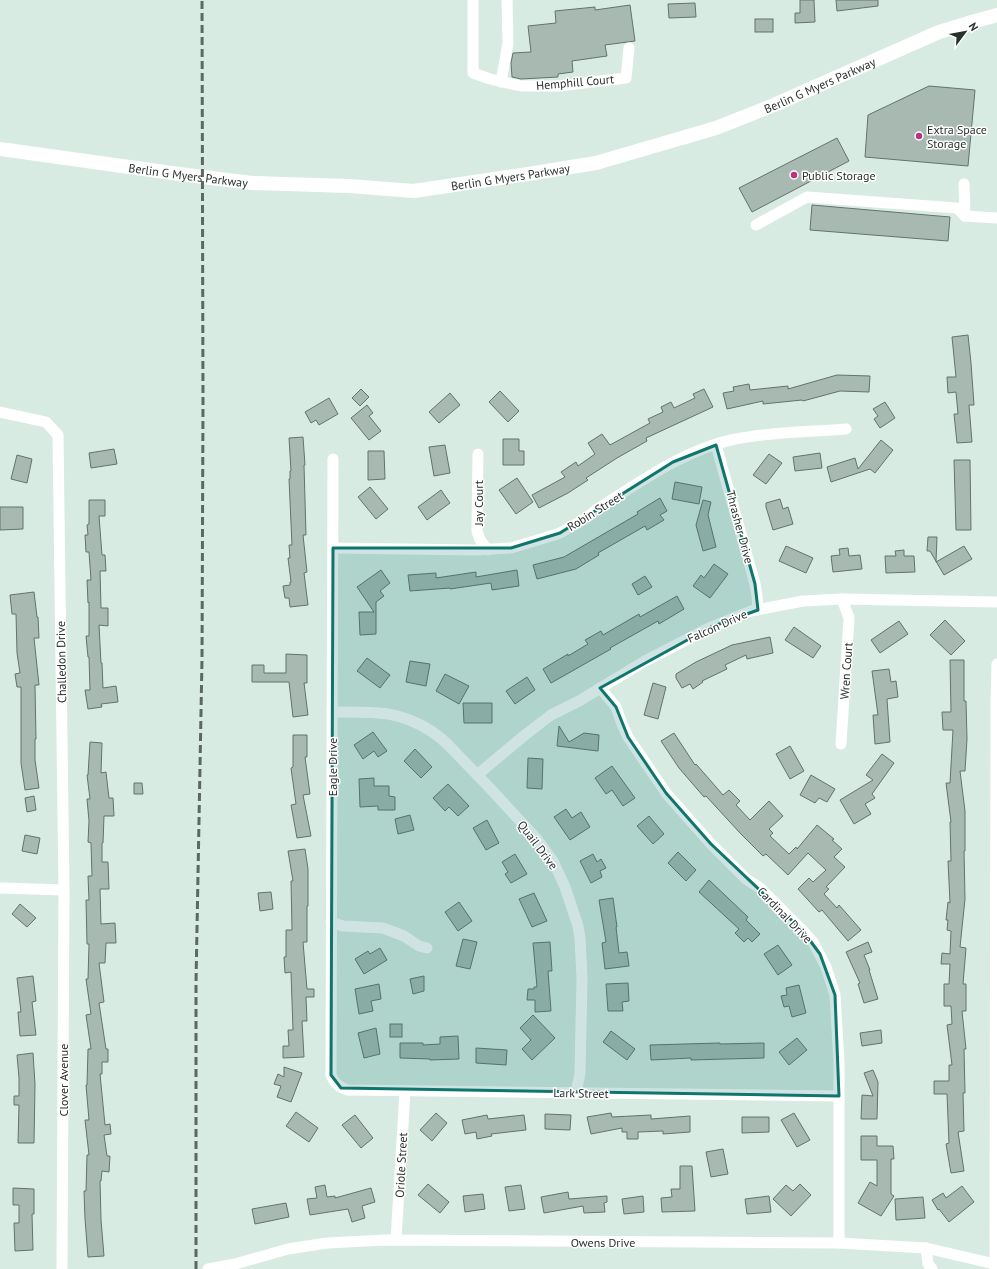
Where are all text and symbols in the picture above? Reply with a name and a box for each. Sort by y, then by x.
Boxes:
north arrow [945,12,985,52]
text: N [966,20,981,33]
street label: Berlin G Myers Parkway [762,53,878,116]
street label: Hemphill Court [535,71,615,93]
place label: Extra Space Storage [927,122,987,151]
marker: Extra Space Storage [914,131,924,141]
street label: Berlin G Myers Parkway [128,160,249,190]
street label: Berlin G Myers Parkway [450,160,571,193]
place label: Public Storage [802,168,876,183]
marker: Public Storage [789,170,799,180]
street label: Jay Court [471,480,486,527]
street label: Robin Street [564,488,626,534]
street label: Thrasher Drive [723,489,757,565]
street label: Falcon Drive [685,606,749,646]
street label: Challedon Drive [53,621,69,703]
street label: Wren Court [837,642,855,700]
street label: Eagle Drive [325,738,340,796]
street label: Quail Drive [515,818,561,872]
street label: Cardinal Drive [754,884,816,946]
street label: Clover Avenue [56,1044,71,1116]
street label: Lark Street [553,1085,609,1101]
street label: Oriole Street [392,1132,410,1198]
street label: Owens Drive [571,1235,635,1250]

